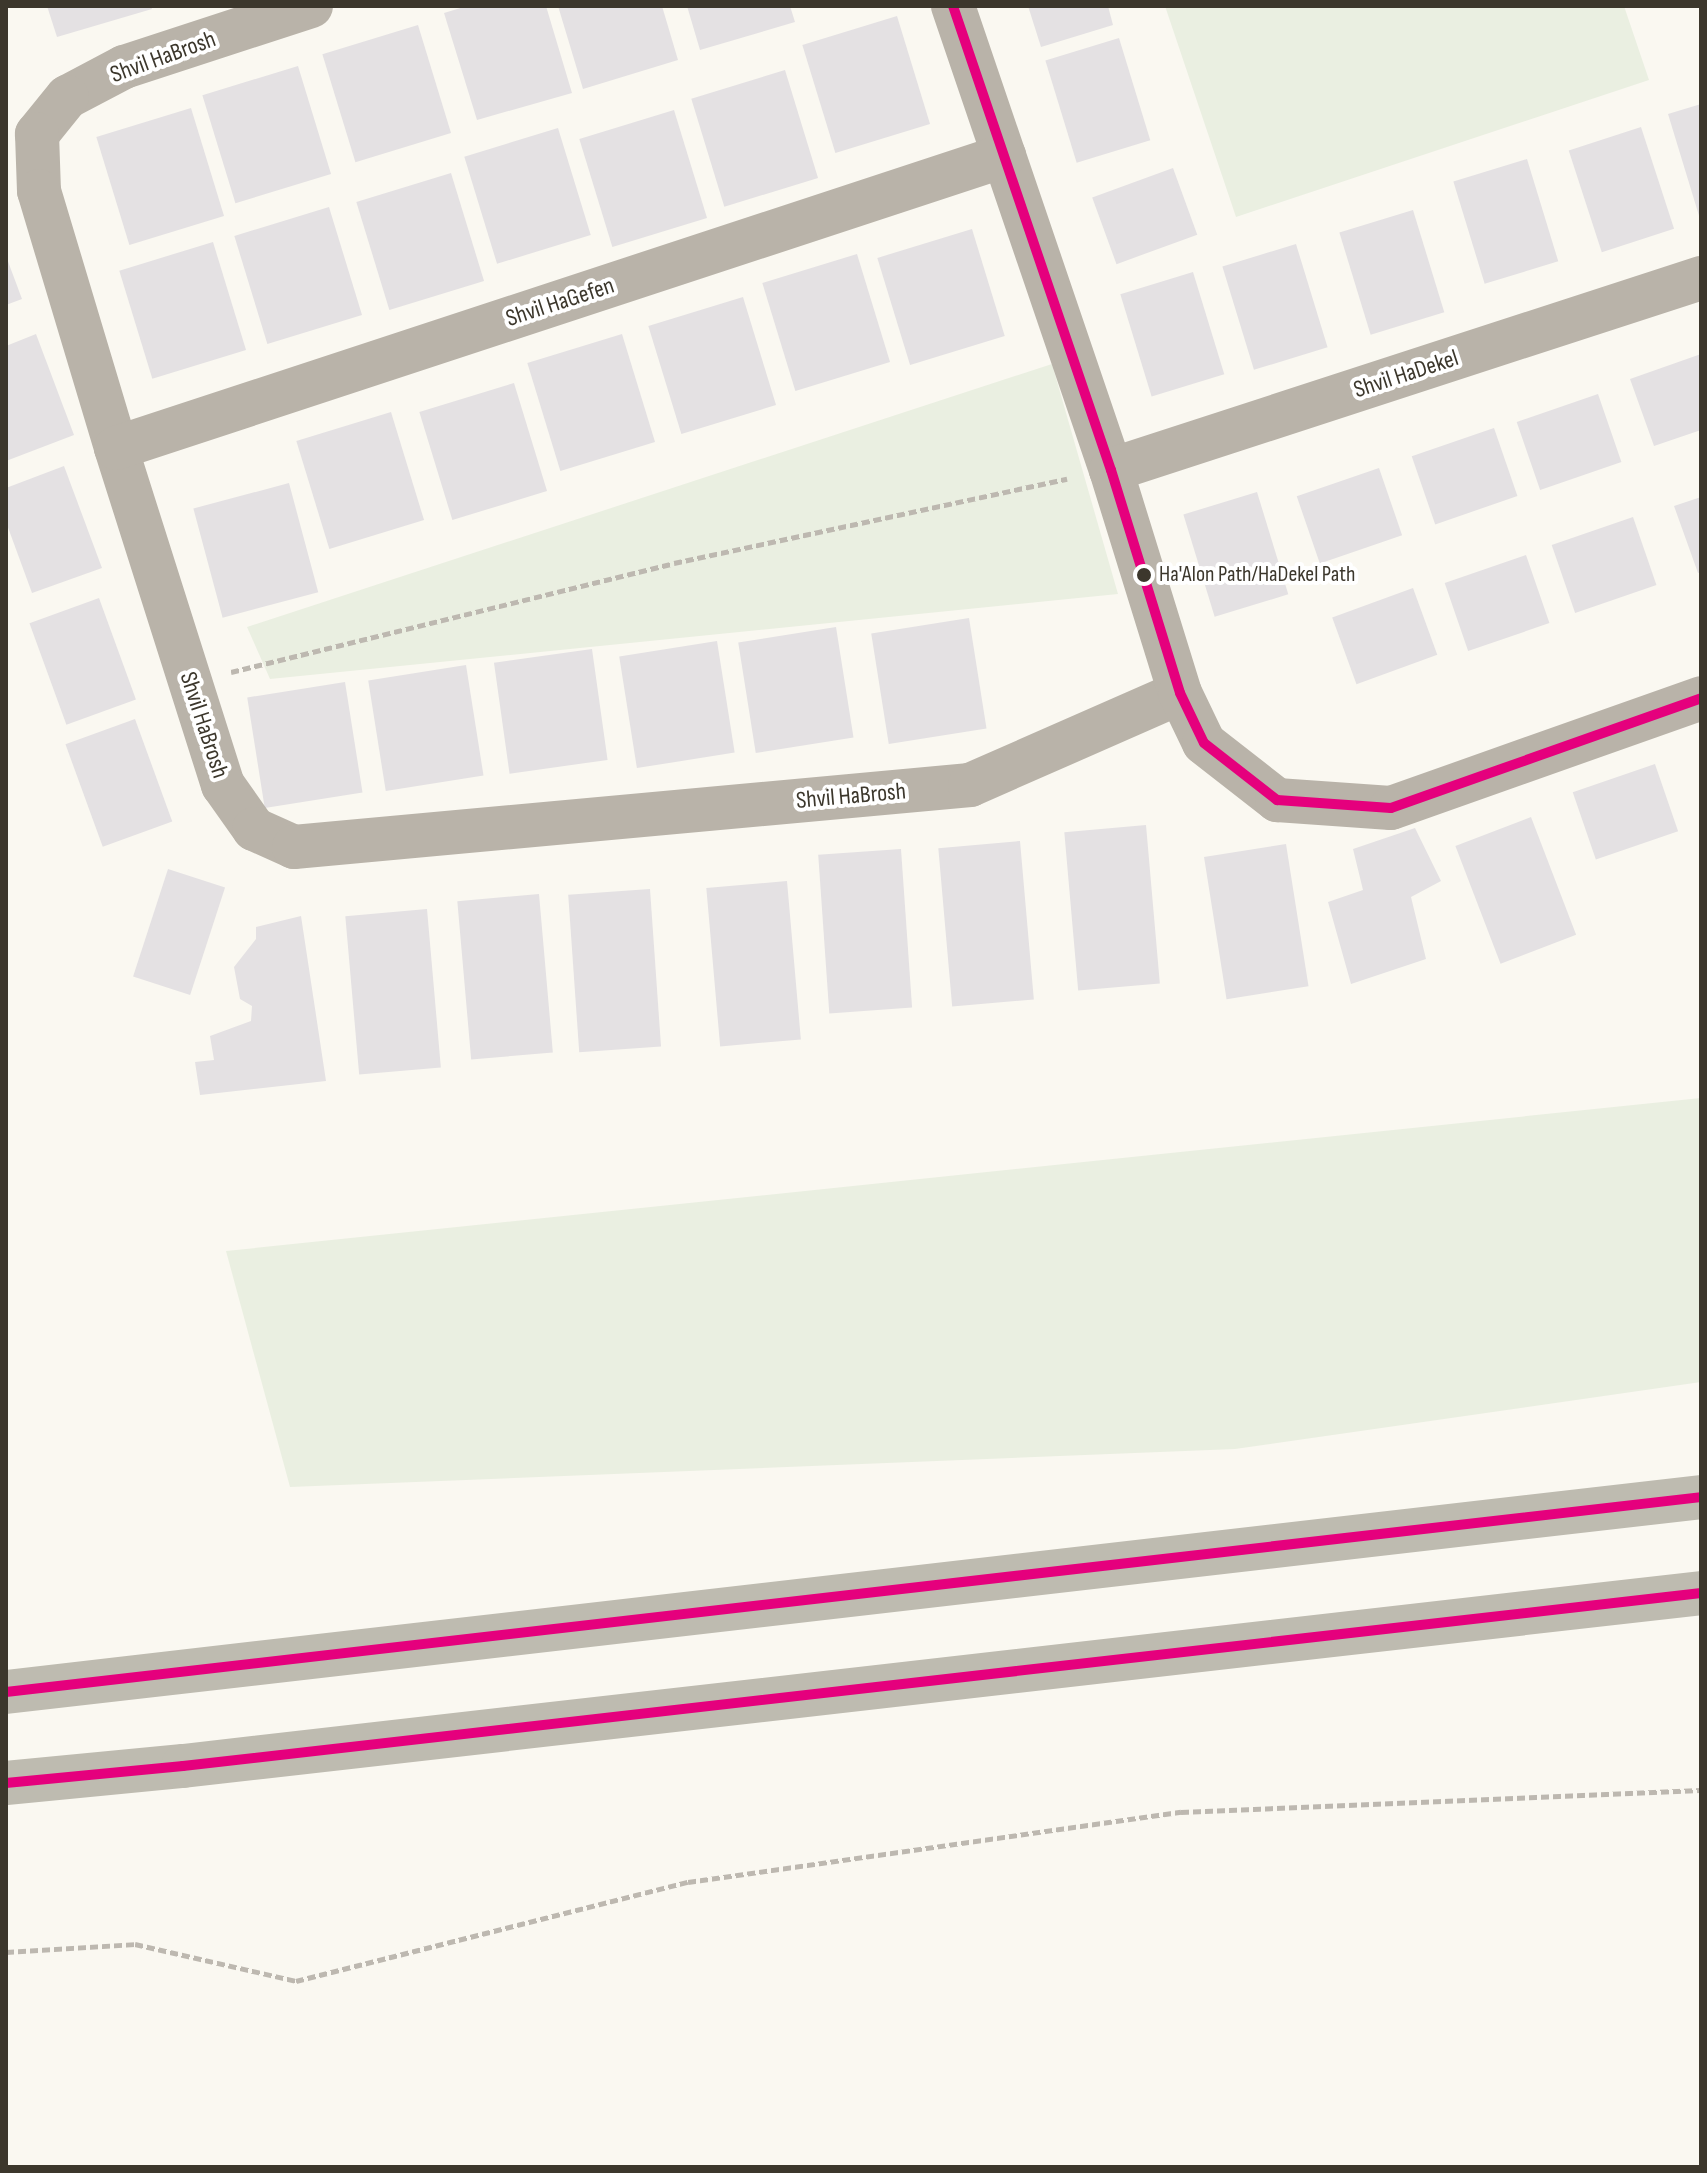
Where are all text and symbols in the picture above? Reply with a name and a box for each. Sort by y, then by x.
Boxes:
street label: Shvil HaBrosh [106,25,220,89]
street label: Shvil HaGefen [502,271,618,333]
street label: Shvil HaDekel [1350,344,1462,404]
place label: Ha'Alon Path/HaDekel Path [1159,562,1355,588]
marker: Ha'Alon Path/HaDekel Path [1136,567,1152,583]
street label: Shvil HaBrosh [173,668,235,782]
street label: Shvil HaBrosh [795,777,907,815]

